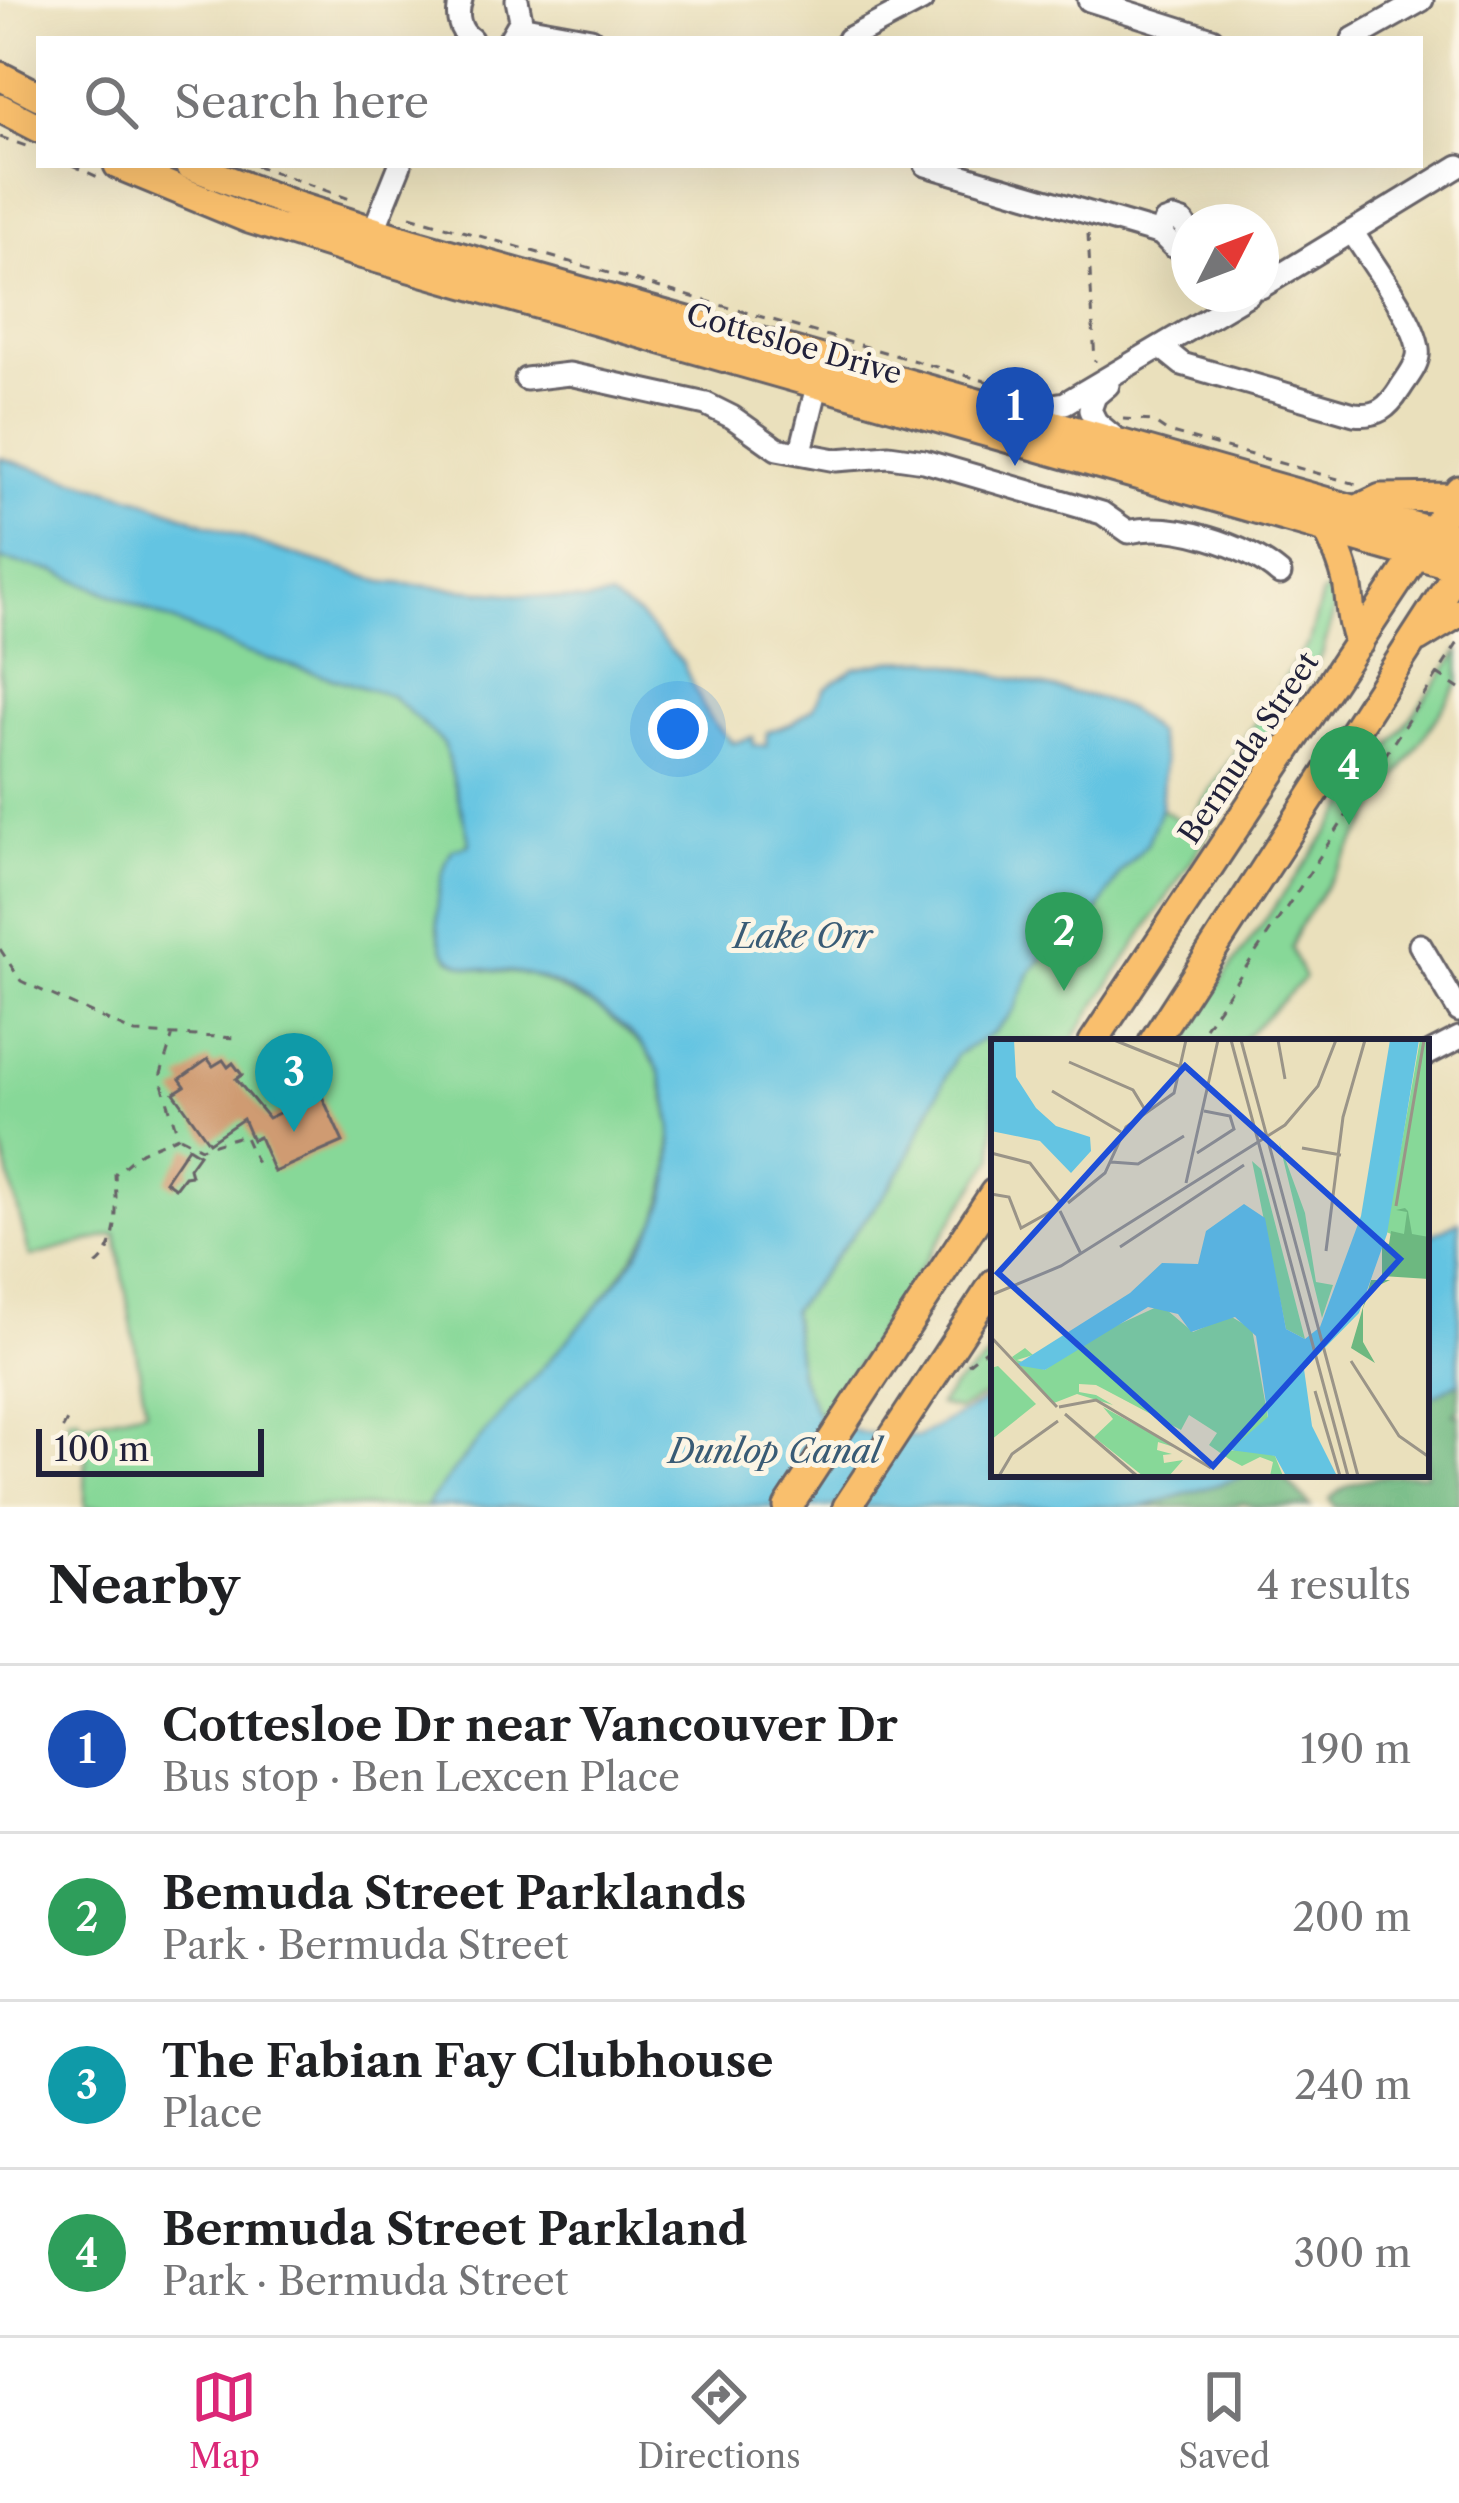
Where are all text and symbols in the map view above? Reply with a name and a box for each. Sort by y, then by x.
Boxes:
search box [36,36,1423,168]
icon: search [78,69,144,135]
text: Search here [174,74,429,130]
north arrow [1171,204,1279,312]
street label: Cottesloe Drive [682,295,906,392]
pin: 1 [976,367,1054,466]
street label: Bermuda Street [1171,644,1327,851]
your location [648,699,708,759]
pin: 4 [1310,726,1388,825]
pin: 2 [1025,892,1103,991]
water label: Lake Orr [731,916,874,957]
pin: 3 [255,1033,333,1132]
inset map [991,1039,1429,1477]
scale bar [36,1423,264,1476]
text: 100 m [54,1429,149,1470]
water label: Dunlop Canal [665,1431,885,1472]
text: Nearby [48,1554,240,1616]
text: 4 results [1257,1561,1411,1609]
text: Cottesloe Dr near Vancouver Dr [162,1697,898,1753]
text: 1 [78,1725,96,1773]
text: 190 m [1300,1725,1411,1773]
text: Bus stop · Ben Lexcen Place [162,1753,680,1801]
text: Bemuda Street Parklands [162,1865,746,1921]
text: 2 [75,1893,99,1941]
text: 200 m [1292,1893,1411,1941]
text: Park · Bermuda Street [162,1921,568,1969]
text: The Fabian Fay Clubhouse [162,2033,773,2089]
text: 3 [76,2061,98,2109]
text: 240 m [1295,2061,1411,2109]
text: Place [162,2089,262,2137]
text: Bermuda Street Parkland [162,2201,748,2257]
text: 4 [75,2229,99,2277]
text: 300 m [1293,2229,1411,2277]
text: Park · Bermuda Street [162,2257,568,2305]
tab: Map [189,2364,260,2477]
tab: Directions [638,2364,801,2477]
tab: Saved [1178,2364,1270,2477]

